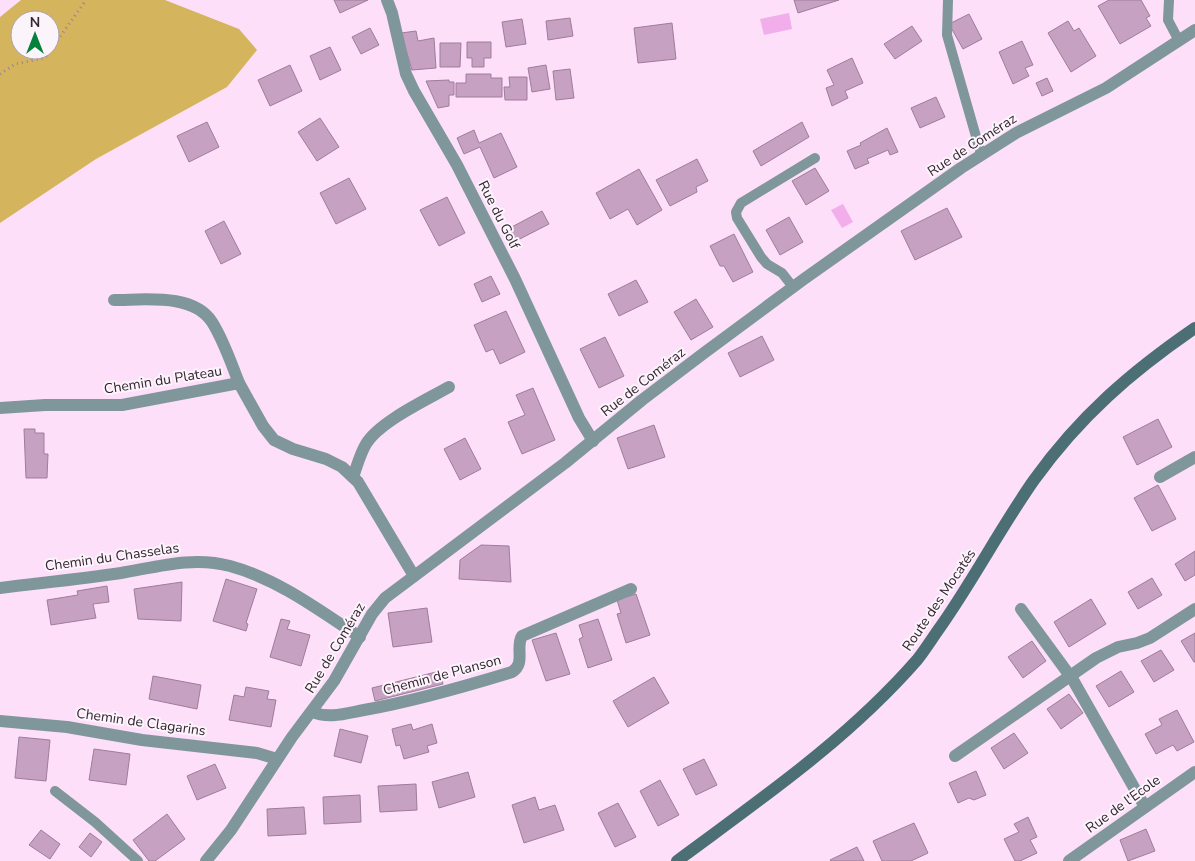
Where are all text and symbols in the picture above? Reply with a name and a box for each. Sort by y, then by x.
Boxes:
north arrow [10,10,60,60]
text: N [30,13,40,32]
street label: Rue de Coméraz [924,109,1021,181]
street label: Rue du Golf [474,177,525,253]
street label: Rue de Coméraz [597,343,690,421]
street label: Chemin du Plateau [103,361,223,399]
street label: Chemin du Chasselas [44,538,181,576]
street label: Route des Mocatés [898,545,980,655]
street label: Rue de Coméraz [300,599,370,697]
street label: Chemin de Planson [381,650,503,700]
street label: Chemin de Clagarins [75,704,207,741]
street label: Rue de l'Ecole [1082,770,1164,838]

